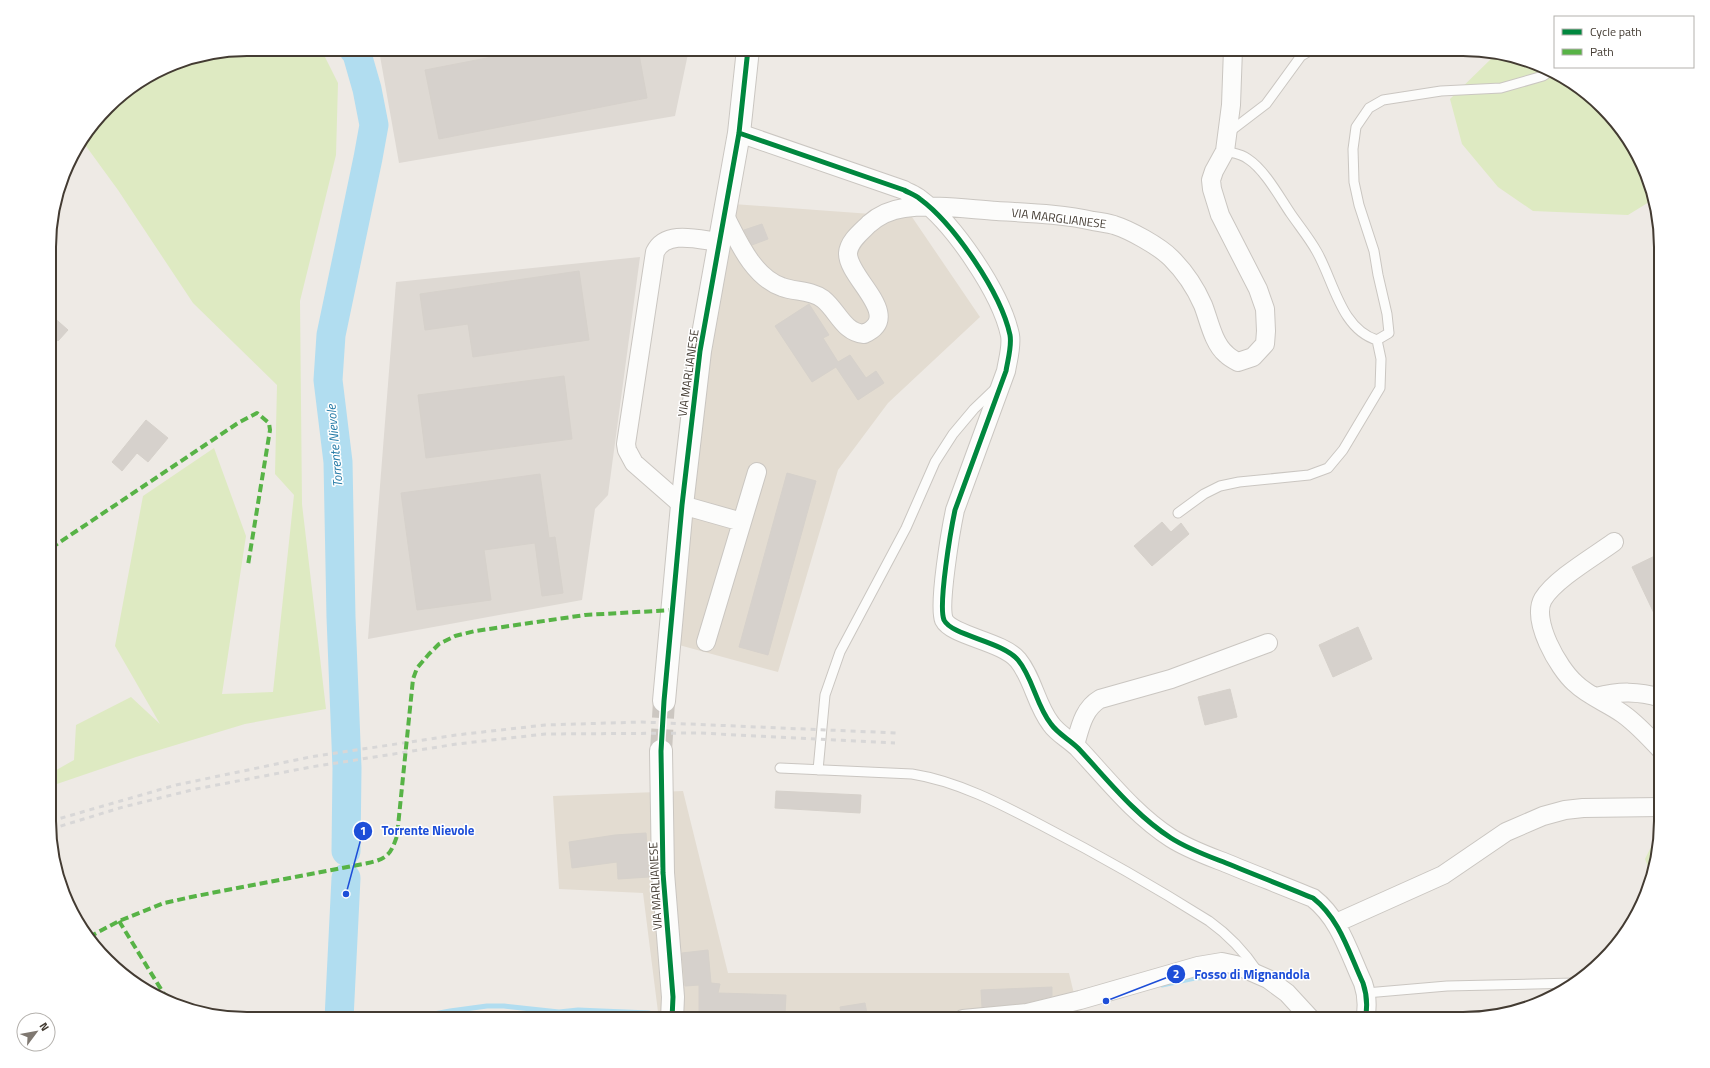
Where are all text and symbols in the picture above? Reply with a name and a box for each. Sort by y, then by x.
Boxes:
legend [1554,16,1694,68]
text: Cycle path [1590,22,1642,41]
text: Path [1590,42,1614,61]
street label: VIA MARGLIANESE [1010,203,1108,233]
street label: VIA MARLIANESE [672,328,704,418]
water label: Torrente Nievole [320,403,348,488]
callout: Torrente Nievole [353,818,482,843]
text: Torrente Nievole [382,820,475,840]
text: 1 [360,821,366,840]
street label: VIA MARLIANESE [643,841,667,930]
callout: Fosso di Mignandola [1166,962,1318,987]
text: 2 [1173,964,1179,983]
text: Fosso di Mignandola [1194,964,1310,984]
north arrow [16,1012,56,1052]
text: N [36,1019,53,1034]

